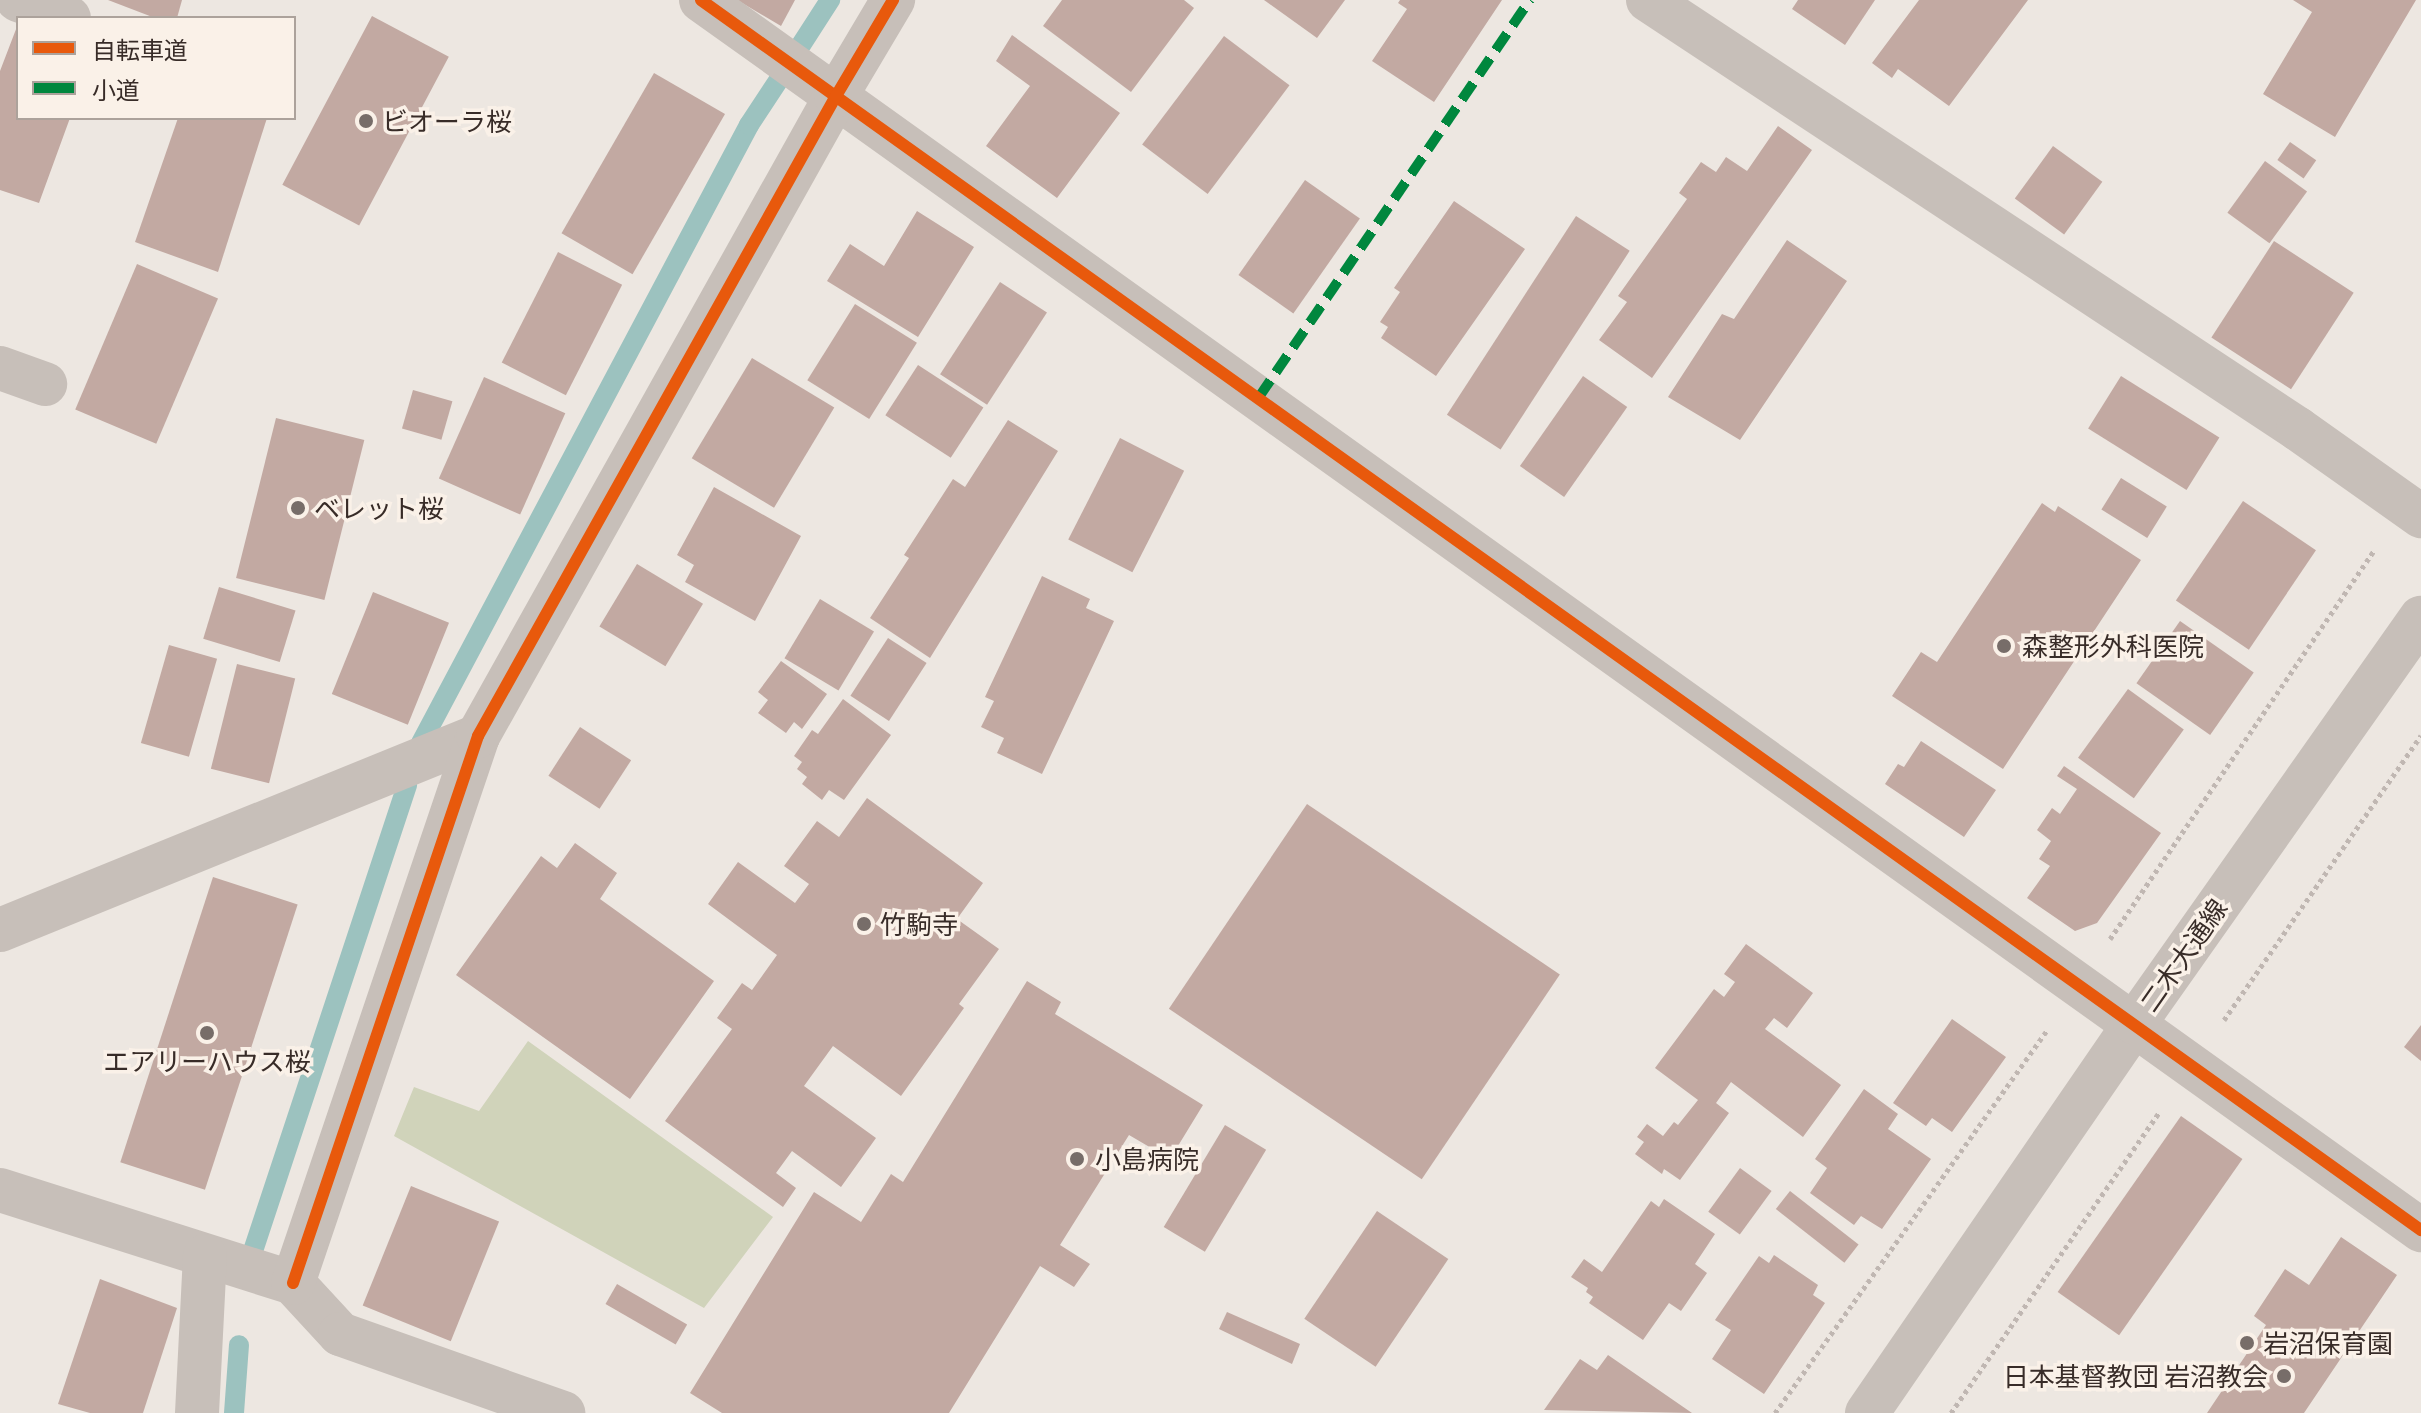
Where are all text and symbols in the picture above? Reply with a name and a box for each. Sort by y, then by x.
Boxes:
legend [16,16,296,120]
text: 自転車道 [92,35,188,64]
text: 小道 [92,75,140,104]
place label: ビオーラ桜 [382,105,512,137]
marker: ビオーラ桜 [357,112,375,130]
place label: ベレット桜 [314,492,444,524]
marker: ベレット桜 [289,499,307,517]
place label: 森整形外科医院 [2022,630,2204,662]
marker: 森整形外科医院 [1993,635,2015,657]
street label: 二木大通線 [2133,893,2233,1017]
place label: 竹駒寺 [880,908,958,940]
marker: 竹駒寺 [855,915,873,933]
marker: エアリーハウス桜 [198,1024,216,1042]
place label: エアリーハウス桜 [103,1045,311,1077]
place label: 小島病院 [1095,1143,1199,1175]
marker: 小島病院 [1066,1148,1088,1170]
place label: 岩沼保育園 [2263,1327,2393,1359]
marker: 岩沼保育園 [2238,1334,2256,1352]
place label: 日本基督教団 岩沼教会 [2003,1360,2268,1392]
marker: 日本基督教団 岩沼教会 [2275,1367,2293,1385]

